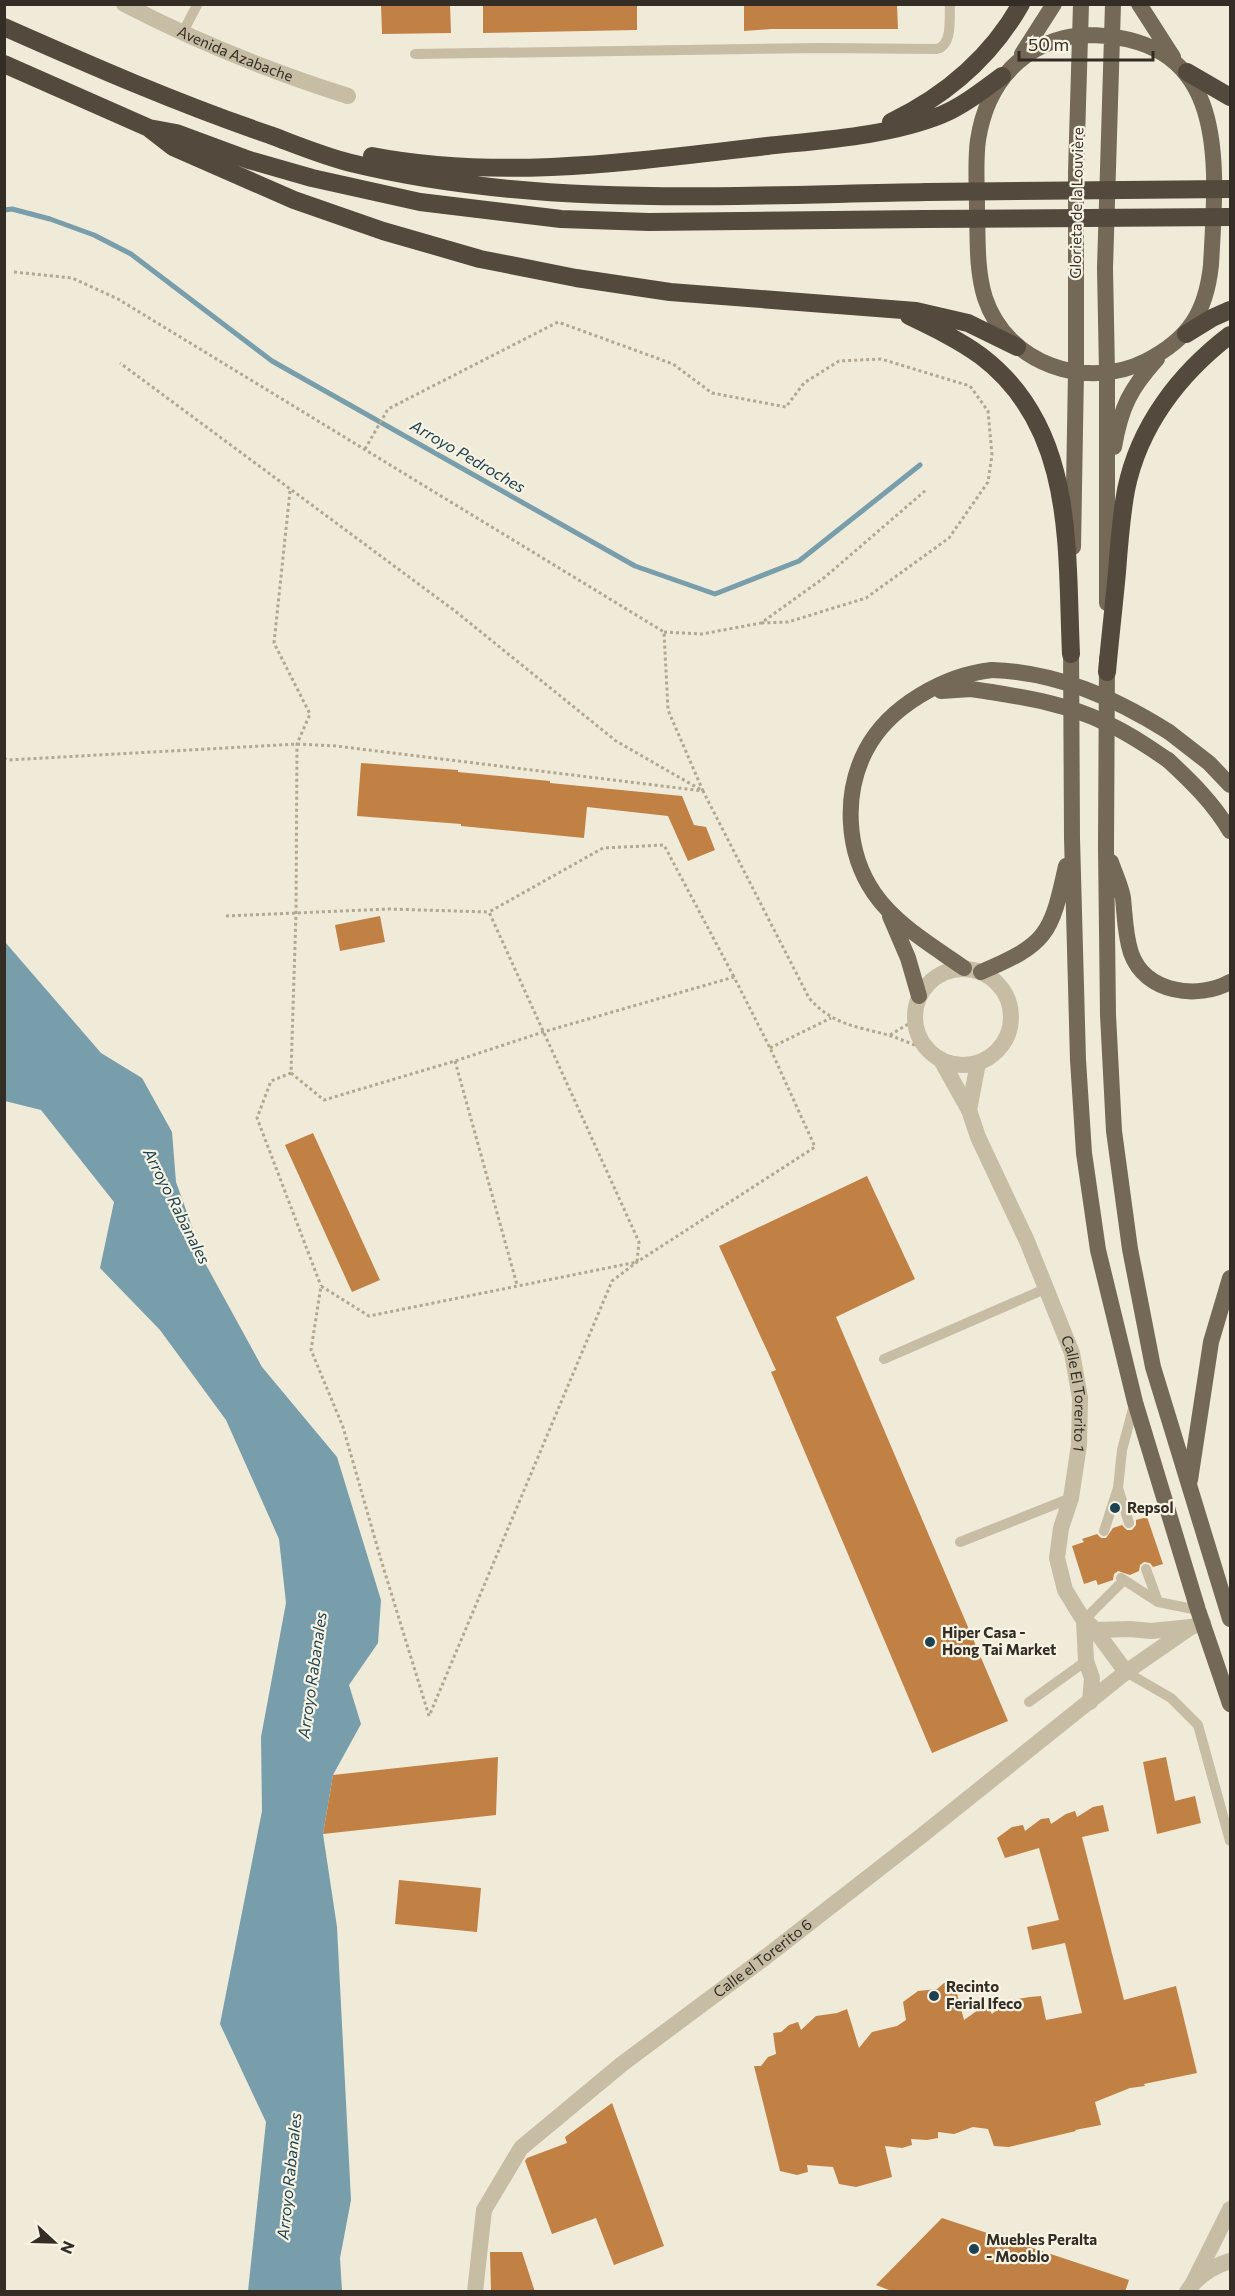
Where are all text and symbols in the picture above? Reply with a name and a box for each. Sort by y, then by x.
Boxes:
street label: Avenida Azabache [175,22,296,85]
scale bar [1019,24,1152,62]
text: 50 m [1028,33,1069,55]
street label: Glorieta de la Louvière [1066,127,1086,279]
water label: Arroyo Pedroches [407,415,529,496]
water label: Arroyo Rabanales [140,1144,215,1267]
street label: Calle El Torerito 1 [1058,1332,1090,1453]
place label: Repsol [1127,1498,1174,1516]
marker: Repsol [1108,1501,1122,1515]
water label: Arroyo Rabanales [293,1610,330,1740]
place label: Hiper Casa - Hong Tai Market [942,1623,1056,1658]
marker: Hiper Casa - Hong Tai Market [923,1635,937,1649]
street label: Calle el Torerito 6 [709,1914,815,2001]
place label: Recinto Ferial Ifeco [946,1977,1022,2012]
marker: Recinto Ferial Ifeco [927,1989,941,2003]
water label: Arroyo Rabanales [272,2112,305,2241]
north arrow [24,2212,84,2272]
place label: Muebles Peralta - Mooblo [986,2230,1097,2265]
text: N [57,2239,79,2257]
marker: Muebles Peralta - Mooblo [967,2242,981,2256]

